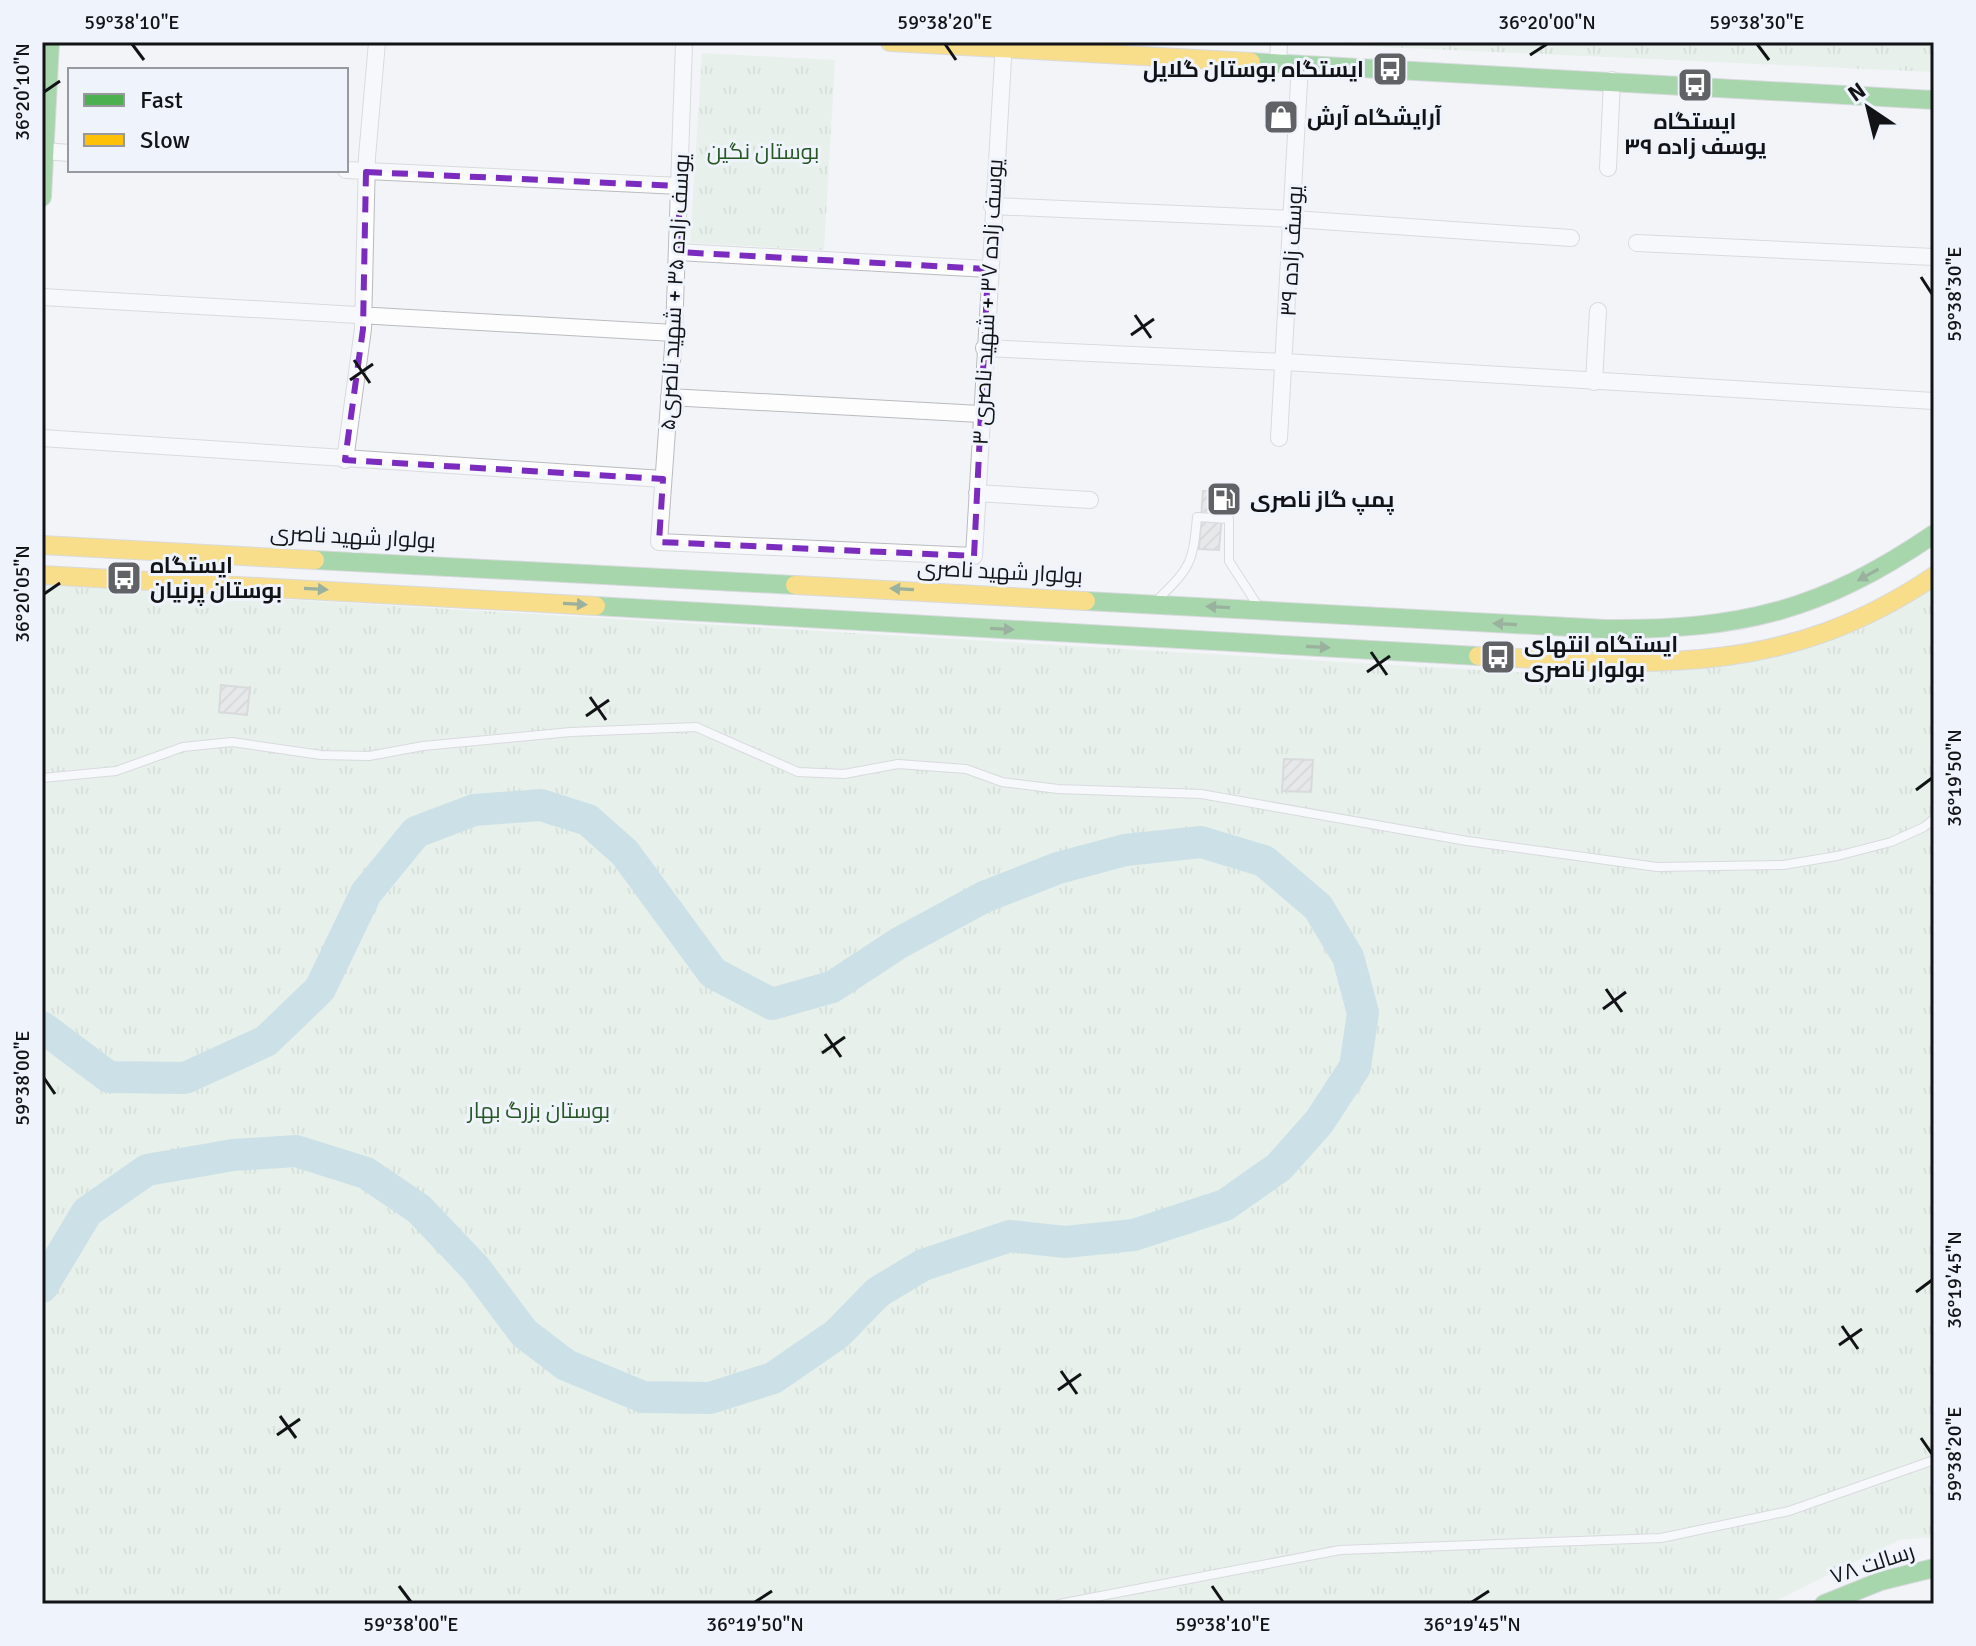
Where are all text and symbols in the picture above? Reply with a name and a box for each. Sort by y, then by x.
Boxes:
text: 59°38'10"E [84,10,180,35]
text: 59°38'20"E [897,10,993,35]
text: 36°20'00"N [1498,10,1596,35]
text: 59°38'30"E [1709,10,1805,35]
text: 36°20'10"N [10,43,35,141]
bus stop icon: ایستگاه بوستان گلایل [1371,50,1409,88]
place label: ایستگاه بوستان گلایل [1143,56,1364,83]
bus stop icon: ایستگاه یوسف زاده ۳۹ [1676,66,1714,104]
legend [68,68,348,172]
north arrow [1828,68,1908,148]
text: N [1843,77,1871,107]
text: Fast [140,85,183,115]
shop icon: آرایشگاه آرش [1262,98,1300,136]
place label: آرایشگاه آرش [1307,104,1442,131]
place label: ایستگاه یوسف زاده ۳۹ [1624,108,1766,160]
text: Slow [140,125,190,155]
park label: بوستان نگین [707,138,819,165]
street label: یوسف زاده ۳۵ + شهید ناصری۵ [654,153,695,431]
street label: یوسف زاده ۳۷ + شهید ناصری ۳ [967,158,1008,446]
street label: یوسف زاده ۳۹ [1275,185,1308,317]
text: 59°38'30"E [1942,246,1967,342]
fuel station icon: پمپ گاز ناصری [1205,480,1243,518]
place label: پمپ گاز ناصری [1250,486,1394,515]
street label: بولوار شهید ناصری [270,519,436,554]
text: 36°20'05"N [10,545,35,643]
place label: ایستگاه بوستان پرنیان [150,552,282,606]
street label: بولوار شهید ناصری [917,554,1083,589]
bus stop icon: ایستگاه بوستان پرنیان [105,559,143,597]
one-way arrow [1857,568,1879,582]
one-way arrow [304,583,329,596]
one-way arrow [889,583,914,596]
one-way arrow [563,598,588,611]
one-way arrow [1205,600,1230,613]
one-way arrow [1492,617,1517,630]
one-way arrow [990,623,1015,636]
place label: ایستگاه انتهای بولوار ناصری [1524,631,1678,683]
bus stop icon: ایستگاه انتهای بولوار ناصری [1479,638,1517,676]
one-way arrow [1306,641,1331,654]
text: 36°19'50"N [1942,729,1967,827]
text: 59°38'00"E [10,1030,35,1126]
park label: بوستان بزرگ بهار [466,1097,610,1124]
text: 36°19'45"N [1942,1231,1967,1329]
text: 59°38'20"E [1942,1406,1967,1502]
street label: رسالت ۷۸ [1827,1537,1918,1590]
text: 59°38'00"E [363,1612,459,1637]
text: 36°19'50"N [706,1612,804,1637]
text: 59°38'10"E [1175,1612,1271,1637]
text: 36°19'45"N [1423,1612,1521,1637]

